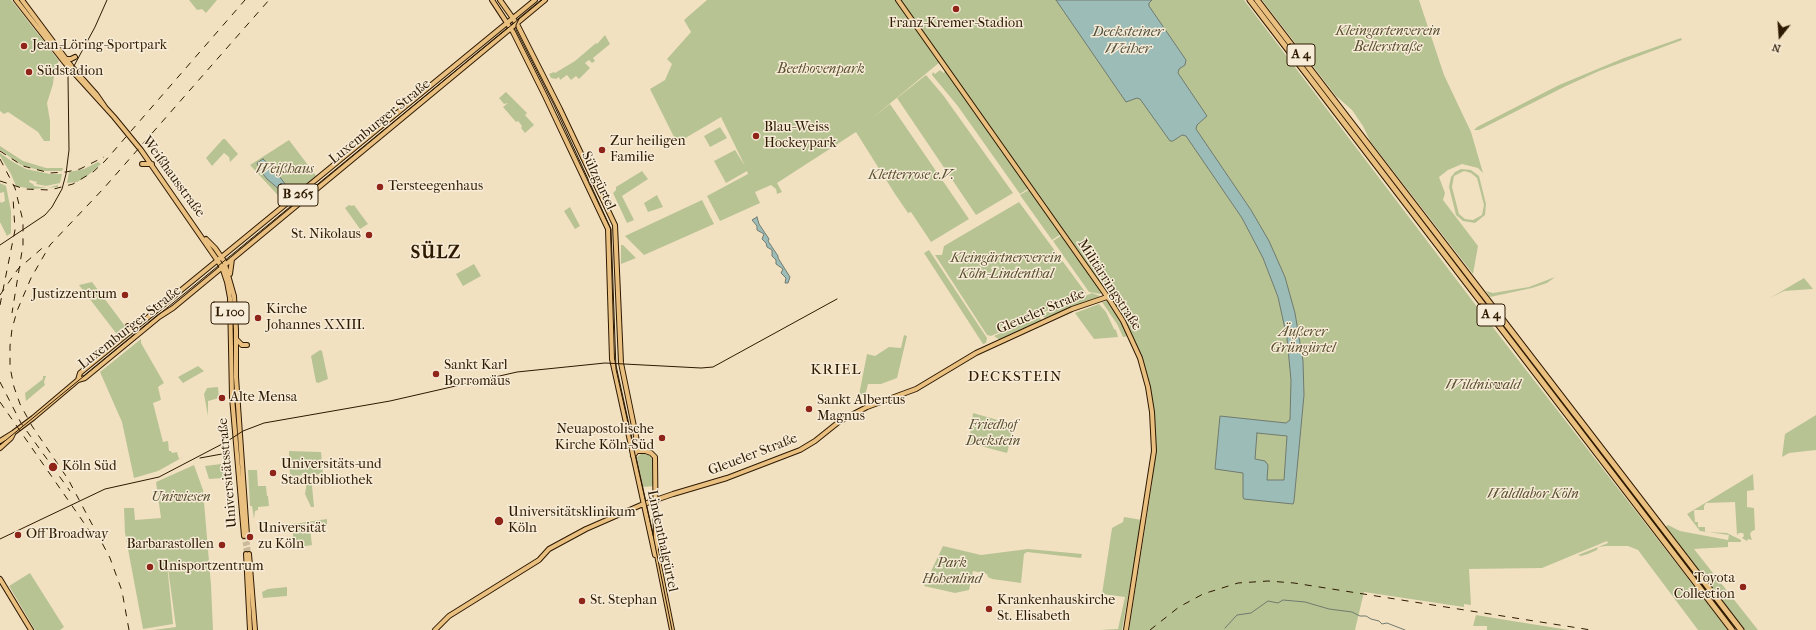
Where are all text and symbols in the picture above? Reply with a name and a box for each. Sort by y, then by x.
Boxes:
marker: Franz-Kremer-Stadion [951,4,961,14]
place label: Franz-Kremer-Stadion [889,16,1023,32]
north arrow [1760,16,1800,56]
water label: Decksteiner Weiher [1092,23,1164,58]
park label: Kleingartenverein Bellerstraße [1336,24,1440,56]
place label: Jean-Löring-Sportpark [32,38,167,54]
marker: Jean-Löring-Sportpark [19,41,29,51]
text: N [1770,41,1782,55]
road number: A 4 [1287,44,1315,66]
park label: Beethovenpark [777,62,865,78]
place label: Südstadion [37,64,103,80]
marker: Südstadion [24,67,34,77]
street label: Luxemburger Straße [326,76,434,168]
place label: Blau-Weiss Hockeypark [764,120,836,152]
marker: Blau-Weiss Hockeypark [751,131,761,141]
street label: Weißhausstraße [138,133,208,221]
place label: Zur heiligen Familie [610,134,686,166]
marker: Zur heiligen Familie [597,145,607,155]
street label: Sülzgürtel [577,149,619,213]
park label: Weißhaus [256,162,314,178]
park label: Kletterrose e.V. [868,168,954,184]
place label: Tersteegenhaus [388,179,483,195]
marker: Tersteegenhaus [375,182,385,192]
road number: B 265 [278,184,318,206]
place label: St. Nikolaus [291,227,361,243]
marker: St. Nikolaus [364,230,374,240]
street label: Militärringstraße [1073,236,1145,334]
district label: SÜLZ [411,243,461,265]
park label: Kleingärtnerverein Köln-Lindenthal [950,251,1062,284]
street label: Luxemburger Straße [75,283,185,373]
street label: Gleueler Straße [994,286,1088,338]
place label: Justizzentrum [32,287,117,303]
marker: Justizzentrum [120,290,130,300]
road number: L 100 [211,302,249,324]
place label: Kirche Johannes XXIII. [266,302,365,334]
road number: A 4 [1477,304,1505,326]
marker: Kirche Johannes XXIII. [253,313,263,323]
park label: Äußerer Grüngürtel [1271,325,1335,358]
place label: Sankt Karl Borromäus [444,358,510,390]
district label: KRIEL [811,361,861,379]
district label: DECKSTEIN [968,368,1062,386]
marker: Sankt Karl Borromäus [431,369,441,379]
park label: Wildniswald [1445,378,1521,394]
place label: Alte Mensa [230,390,297,406]
marker: Alte Mensa [217,393,227,403]
place label: Sankt Albertus Magnus [817,393,905,426]
marker: Sankt Albertus Magnus [804,404,814,414]
street label: Universitätsstraße [215,417,241,529]
park label: Friedhof Deckstein [966,418,1020,450]
place label: Neuapostolische Kirche Köln-Süd [555,422,654,454]
street label: Gleueler Straße [706,430,800,480]
marker: Neuapostolische Kirche Köln-Süd [657,433,667,443]
place label: Universitäts-und Stadtbibliothek [281,457,382,490]
place label: Köln Süd [62,459,117,475]
marker: Köln Süd [47,461,59,473]
marker: Universitäts-und Stadtbibliothek [268,468,278,478]
park label: Waldlabor Köln [1487,487,1579,503]
street label: Lindenthalgürtel [643,489,681,593]
park label: Uniwiesen [151,490,211,506]
place label: Universitätsklinikum Köln [508,505,636,538]
marker: Universitätsklinikum Köln [493,515,505,527]
place label: Universität zu Köln [258,521,326,554]
place label: Off Broadway [26,527,108,543]
marker: Off Broadway [13,530,23,540]
marker: Universität zu Köln [245,532,255,542]
place label: Barbarastollen [126,537,214,553]
marker: Barbarastollen [217,540,227,550]
park label: Park Hohenlind [922,556,982,588]
place label: Unisportzentrum [158,559,264,575]
marker: Unisportzentrum [145,562,155,572]
place label: Toyota Collection [1674,571,1735,604]
marker: Toyota Collection [1738,582,1748,592]
place label: St. Stephan [590,593,657,609]
place label: Krankenhauskirche St. Elisabeth [997,593,1115,626]
marker: St. Stephan [577,596,587,606]
marker: Krankenhauskirche St. Elisabeth [984,604,994,614]

